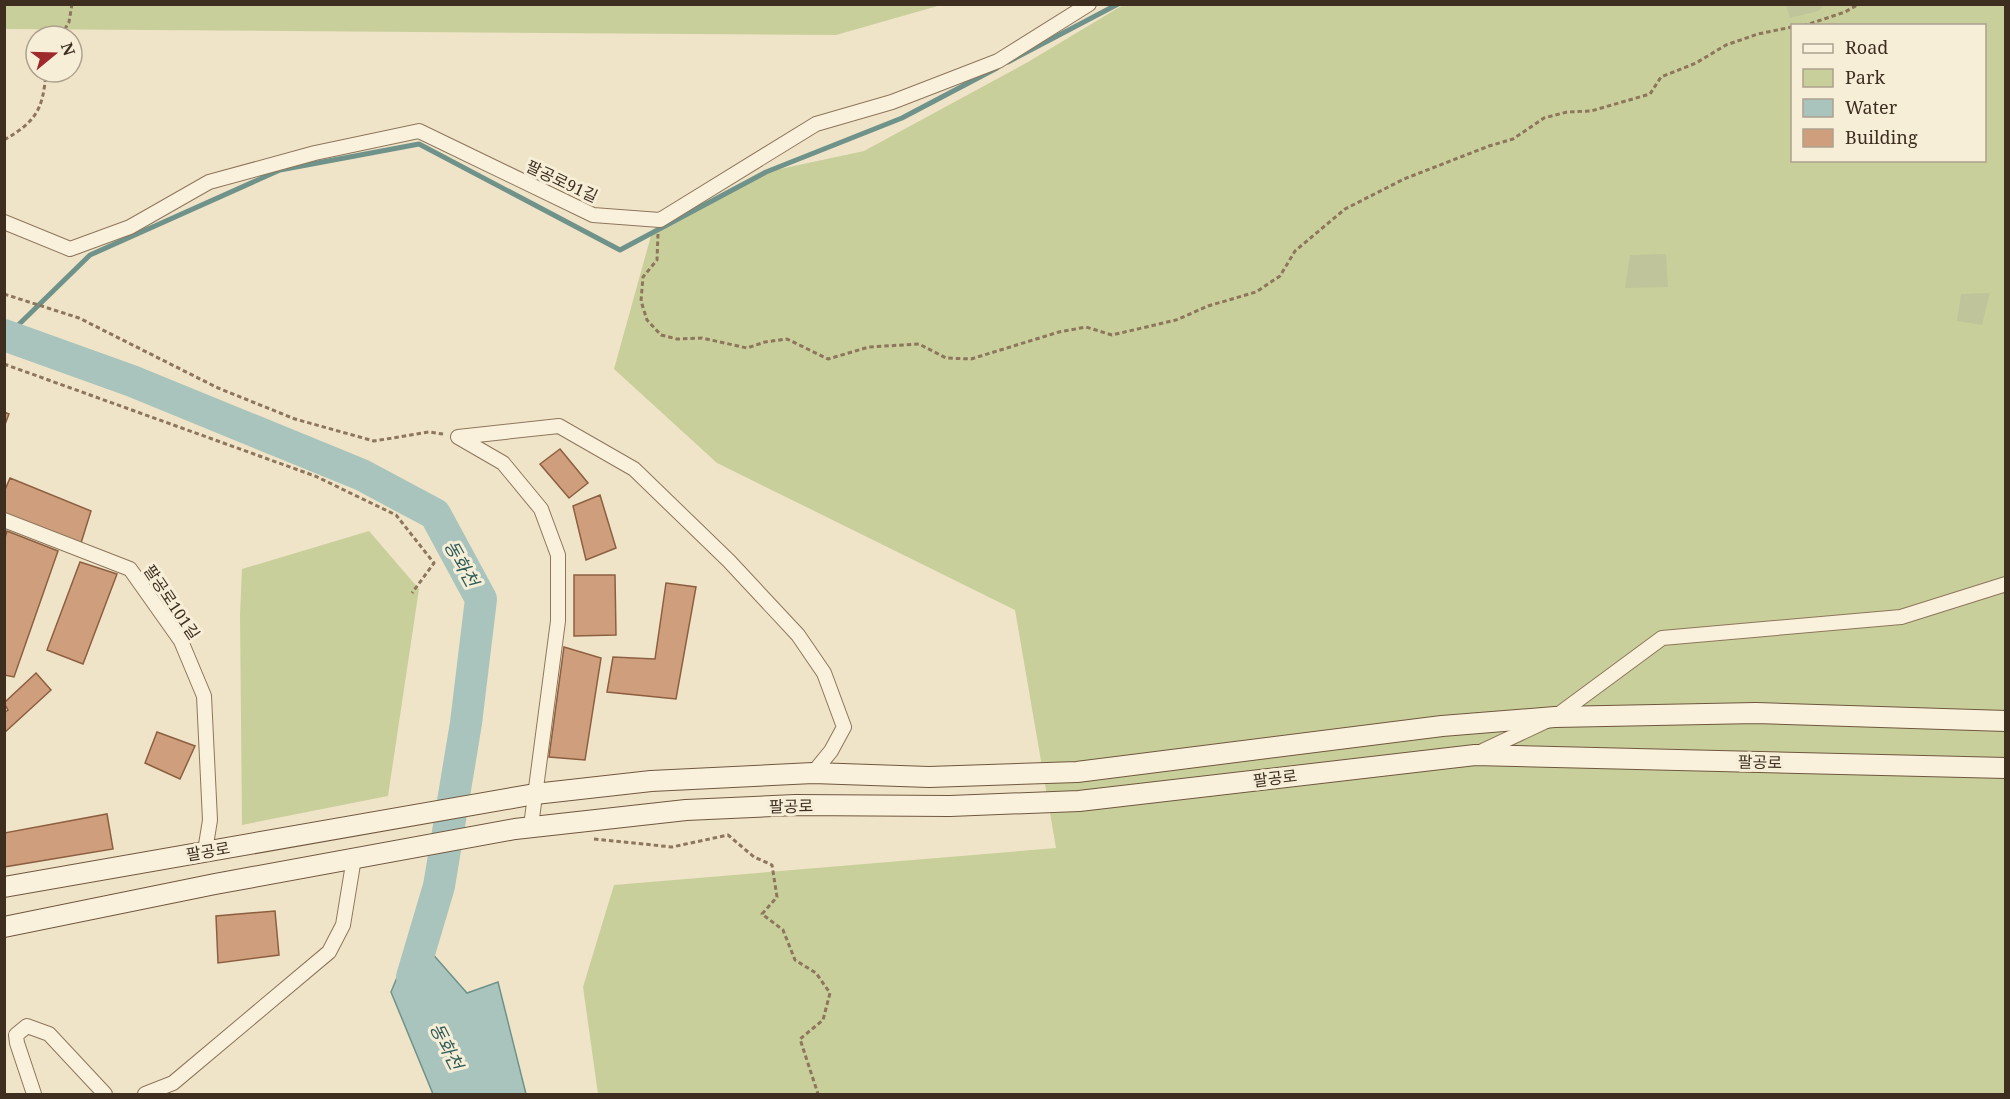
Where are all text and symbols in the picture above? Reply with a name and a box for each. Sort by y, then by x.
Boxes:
north arrow [24,24,84,84]
legend [1791,24,1986,162]
text: Road [1845,35,1888,59]
text: N [56,40,81,59]
text: Park [1845,65,1885,89]
text: Water [1845,95,1898,119]
text: Building [1845,125,1918,149]
street label: 팔공로91길 [523,155,601,207]
water label: 동화천 [439,535,486,593]
street label: 팔공로101길 [139,560,205,644]
street label: 팔공로 [1738,751,1783,773]
street label: 팔공로 [1252,764,1299,792]
street label: 팔공로 [769,795,814,817]
street label: 팔공로 [184,836,232,866]
water label: 동화천 [425,1018,470,1076]

